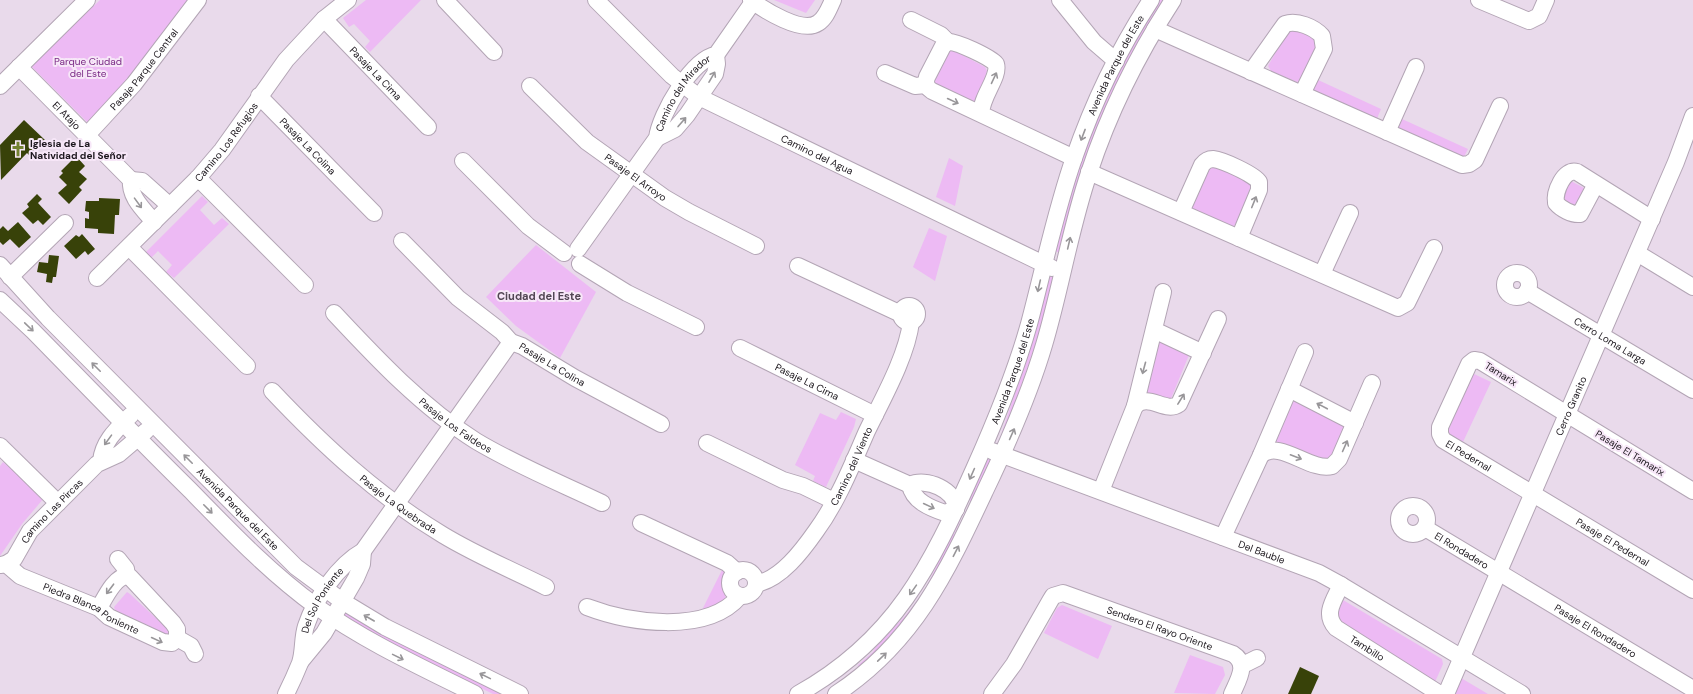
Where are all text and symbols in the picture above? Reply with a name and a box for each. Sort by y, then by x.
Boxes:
street label: Avenida Parque del Este [1085,12,1147,117]
street label: Pasaje Parque Central [107,26,181,113]
street label: Pasaje La Cima [347,43,405,103]
street label: Camino del Mirador [652,51,713,133]
park label: Parque Ciudad del Este [54,55,122,80]
one-way arrow [709,71,717,83]
one-way arrow [991,72,998,84]
street label: El Atajo [50,98,84,132]
one-way arrow [946,98,958,105]
street label: Camino Los Refugios [192,100,260,184]
street label: Pasaje La Colina [277,115,339,177]
one-way arrow [677,116,686,127]
one-way arrow [1078,128,1086,140]
street label: Camino del Agua [779,131,855,177]
place label: Iglesia de La Natividad del Señor [30,137,126,162]
church icon: Iglesia de La Natividad del Señor [9,140,27,158]
street label: Pasaje El Arroyo [602,150,669,204]
one-way arrow [1251,196,1258,208]
one-way arrow [134,197,142,208]
one-way arrow [1066,237,1074,250]
one-way arrow [1034,279,1042,292]
district label: Ciudad del Este [497,289,581,303]
street label: Cerro Loma Larga [1572,314,1649,367]
street label: Avenida Parque del Este [988,317,1037,426]
one-way arrow [24,322,34,331]
street label: Pasaje La Colina [517,339,588,389]
street label: Tamarix [1482,359,1520,389]
street label: Pasaje La Cima [773,360,841,403]
one-way arrow [1139,361,1147,374]
one-way arrow [91,362,101,372]
street label: Cerro Granito [1552,374,1589,437]
one-way arrow [1178,393,1186,405]
street label: Pasaje Los Faldeos [417,395,494,455]
one-way arrow [1316,402,1328,409]
street label: Camino del Viento [827,424,875,508]
street label: Pasaje El Tamarix [1593,427,1667,479]
one-way arrow [1009,428,1016,440]
one-way arrow [104,434,112,445]
street label: El Pedernal [1443,437,1494,474]
one-way arrow [1342,440,1349,452]
one-way arrow [183,454,193,464]
one-way arrow [1290,454,1302,462]
street label: Avenida Parque del Este [194,465,282,553]
one-way arrow [967,468,975,480]
street label: Pasaje La Quebrada [357,472,439,536]
street label: Camino Las Pircas [18,476,85,546]
one-way arrow [922,503,934,510]
one-way arrow [203,504,213,514]
street label: Pasaje El Pedernal [1574,515,1652,569]
street label: El Rondadero [1432,529,1491,571]
street label: Del Bauble [1237,537,1287,566]
one-way arrow [953,546,960,558]
street label: Del Sol Poniente [298,564,346,634]
street label: Piedra Blanca Poniente [41,580,142,637]
one-way arrow [106,584,115,595]
one-way arrow [909,584,917,595]
street label: Pasaje El Rondadero [1552,601,1639,660]
street label: Sendero El Rayo Oriente [1105,603,1215,653]
one-way arrow [363,614,375,622]
street label: Tambillo [1348,632,1387,664]
one-way arrow [151,637,163,644]
one-way arrow [877,652,887,662]
one-way arrow [392,654,404,661]
one-way arrow [480,672,492,679]

